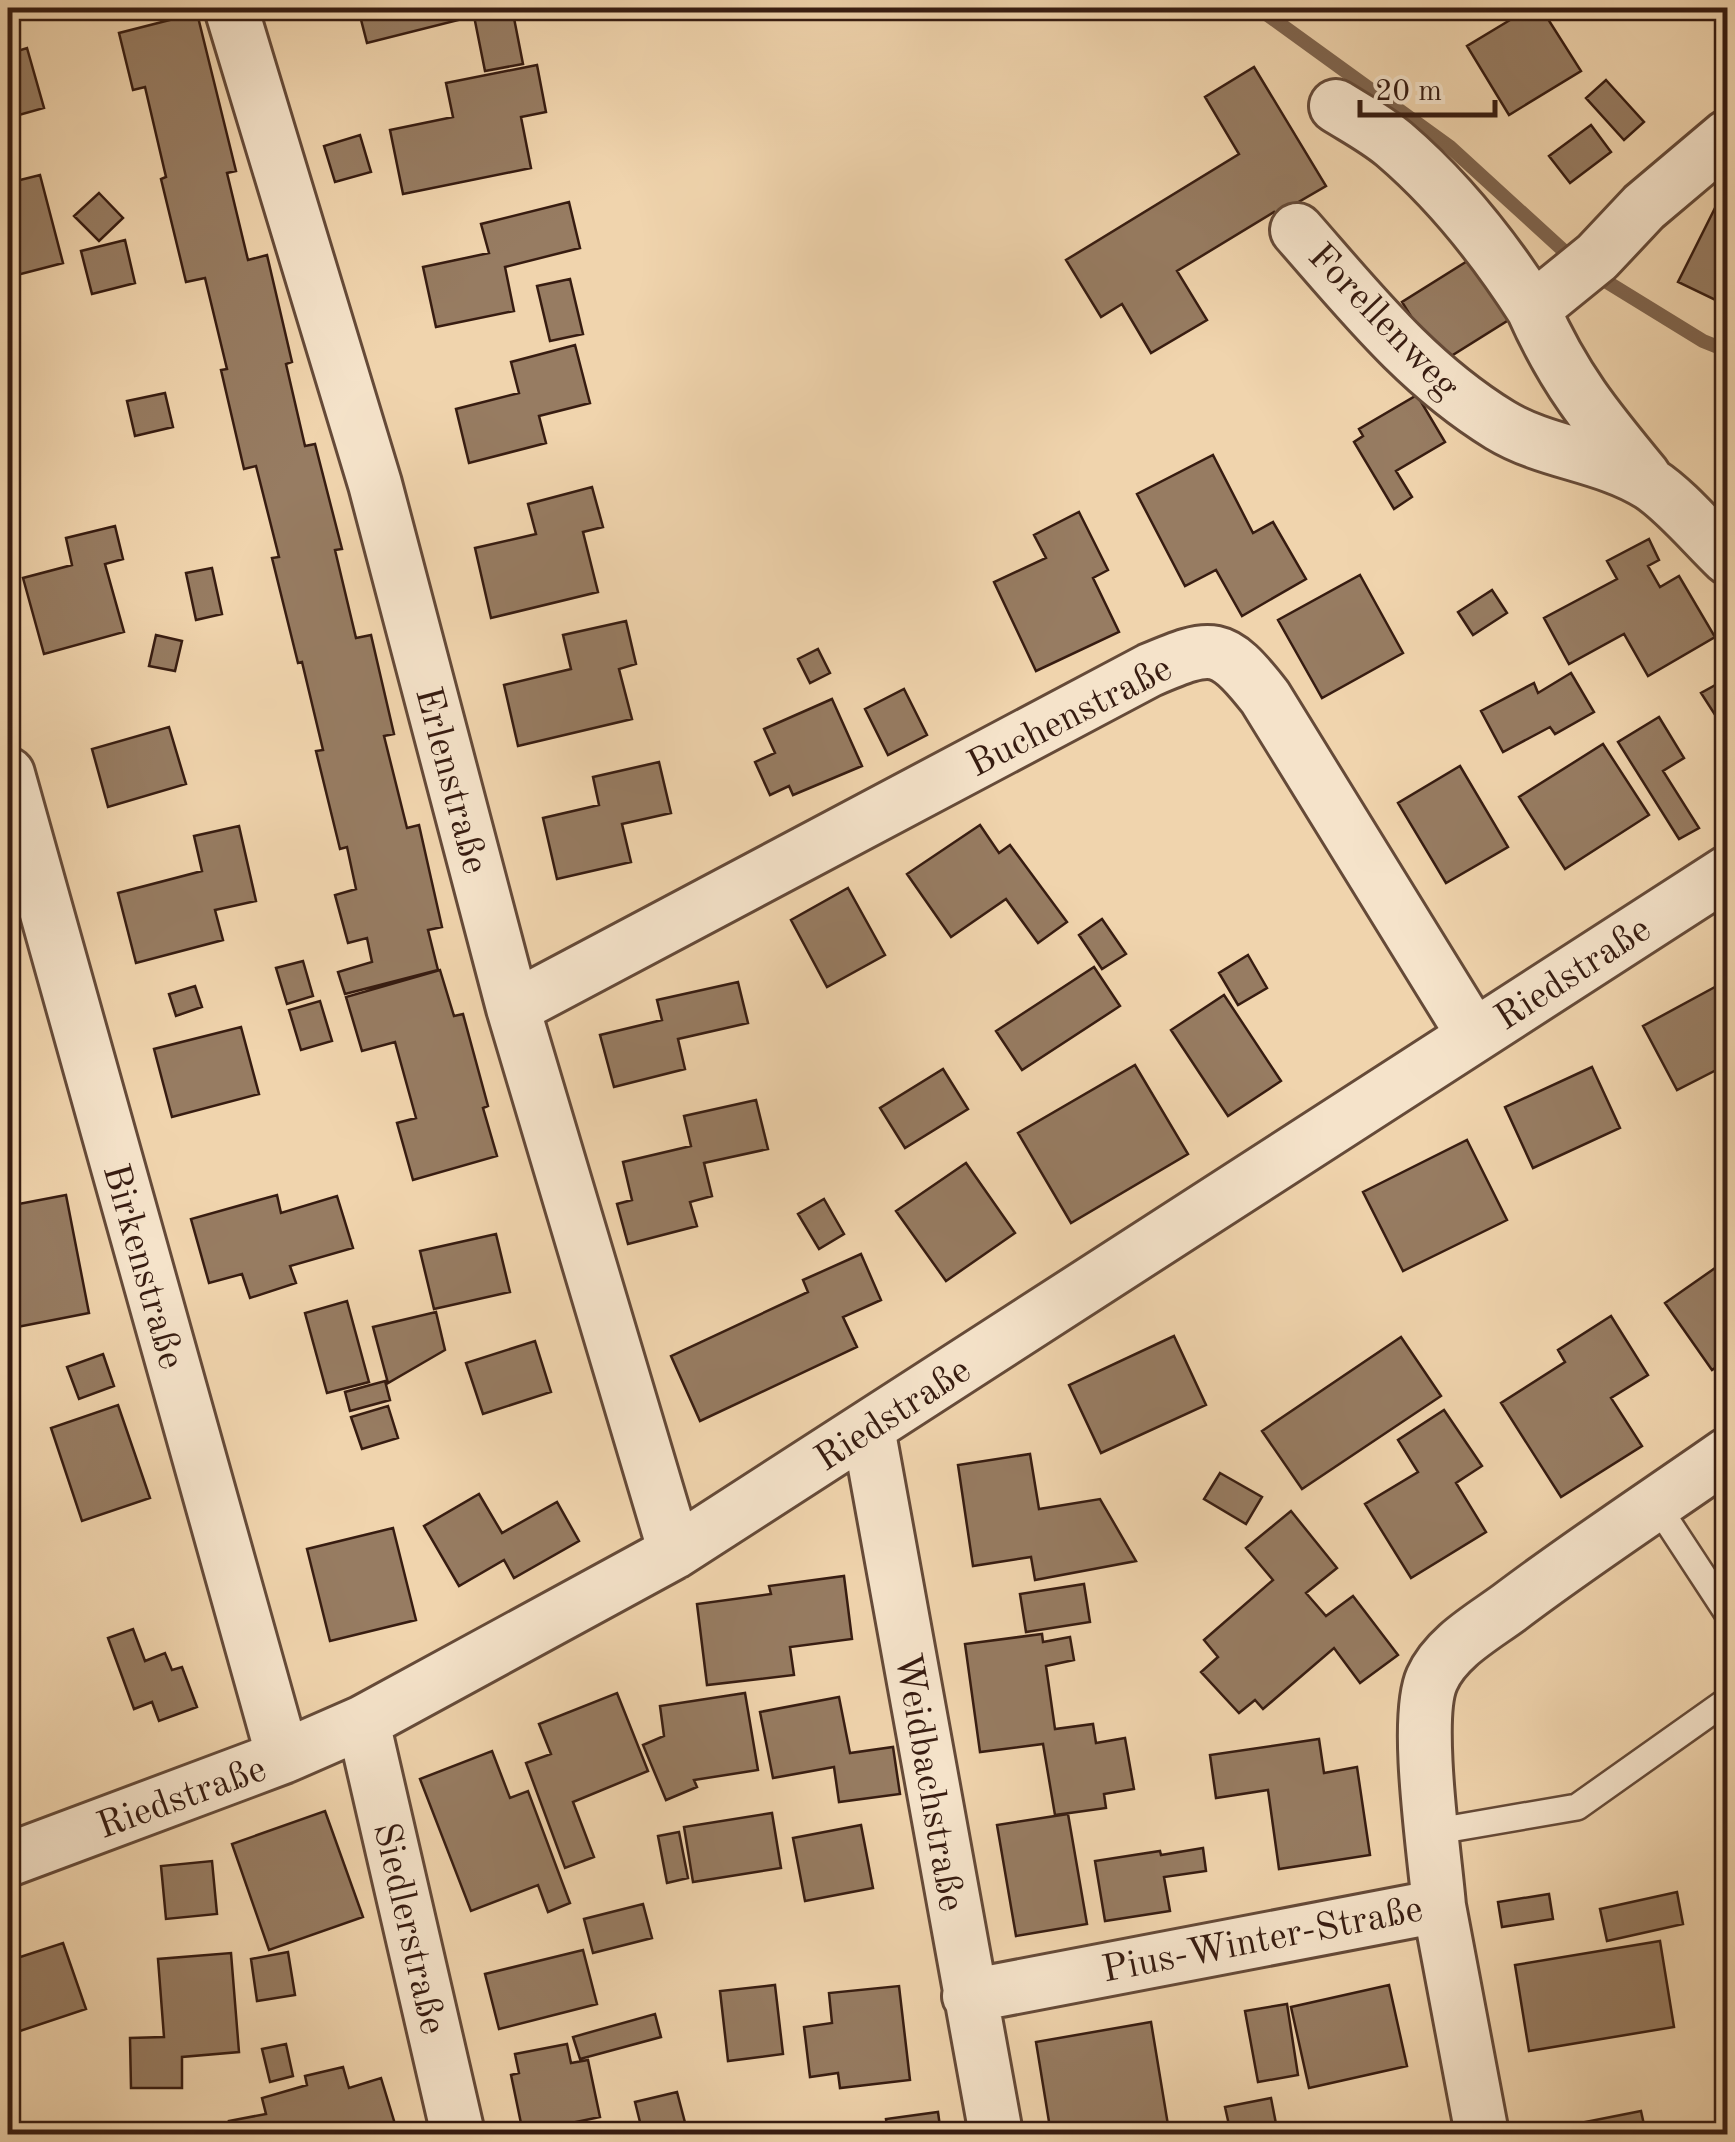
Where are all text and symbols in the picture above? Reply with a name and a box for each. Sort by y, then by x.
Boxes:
scale bar [1360,55,1495,117]
text: 20 m [1375,77,1442,107]
street label: Forellenweg [1300,237,1466,407]
street label: Buchenstraße [962,650,1179,785]
street label: Erlenstraße [407,683,493,878]
street label: Riedstraße [1489,911,1658,1038]
street label: Birkenstraße [95,1160,190,1374]
street label: Riedstraße [809,1352,978,1479]
street label: Weidbachstraße [887,1650,969,1915]
street label: Riedstraße [93,1751,271,1847]
street label: Siedlerstraße [365,1819,451,2038]
street label: Pius-Winter-Straße [1099,1891,1426,1991]

